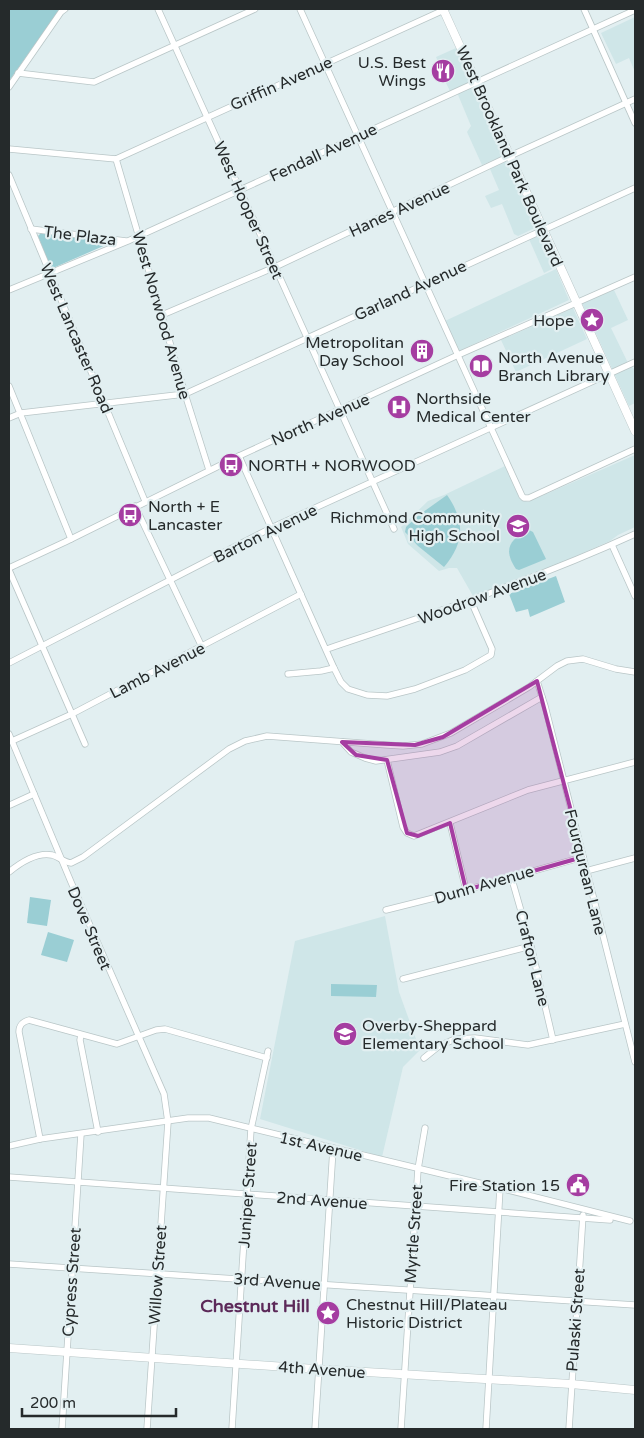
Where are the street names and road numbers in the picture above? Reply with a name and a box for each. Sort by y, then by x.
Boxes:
street label: West Brookland Park Boulevard [451,43,567,270]
street label: Griffin Avenue [227,52,336,115]
street label: Fendall Avenue [266,119,380,187]
street label: West Hooper Street [209,138,288,282]
street label: Hanes Avenue [346,178,453,242]
street label: The Plaza [42,222,117,250]
street label: West Norwood Avenue [127,229,195,402]
street label: Garland Avenue [351,256,470,326]
street label: West Lancaster Road [35,260,117,416]
street label: North Avenue [268,389,373,451]
street label: Barton Avenue [210,500,321,568]
street label: Woodrow Avenue [416,565,549,629]
street label: Lamb Avenue [106,638,209,704]
street label: Fourqurean Lane [560,807,610,937]
street label: Dunn Avenue [432,861,536,909]
street label: Dove Street [63,884,116,973]
street label: Crafton Lane [510,908,554,1008]
street label: 1st Avenue [277,1128,365,1166]
street label: Juniper Street [234,1141,262,1249]
street label: Myrtle Street [401,1184,427,1284]
street label: 2nd Avenue [276,1188,368,1214]
street label: Willow Street [145,1224,171,1326]
street label: Cypress Street [58,1227,86,1337]
street label: Pulaski Street [562,1268,590,1372]
street label: 3rd Avenue [233,1269,321,1295]
street label: 4th Avenue [278,1357,366,1383]

